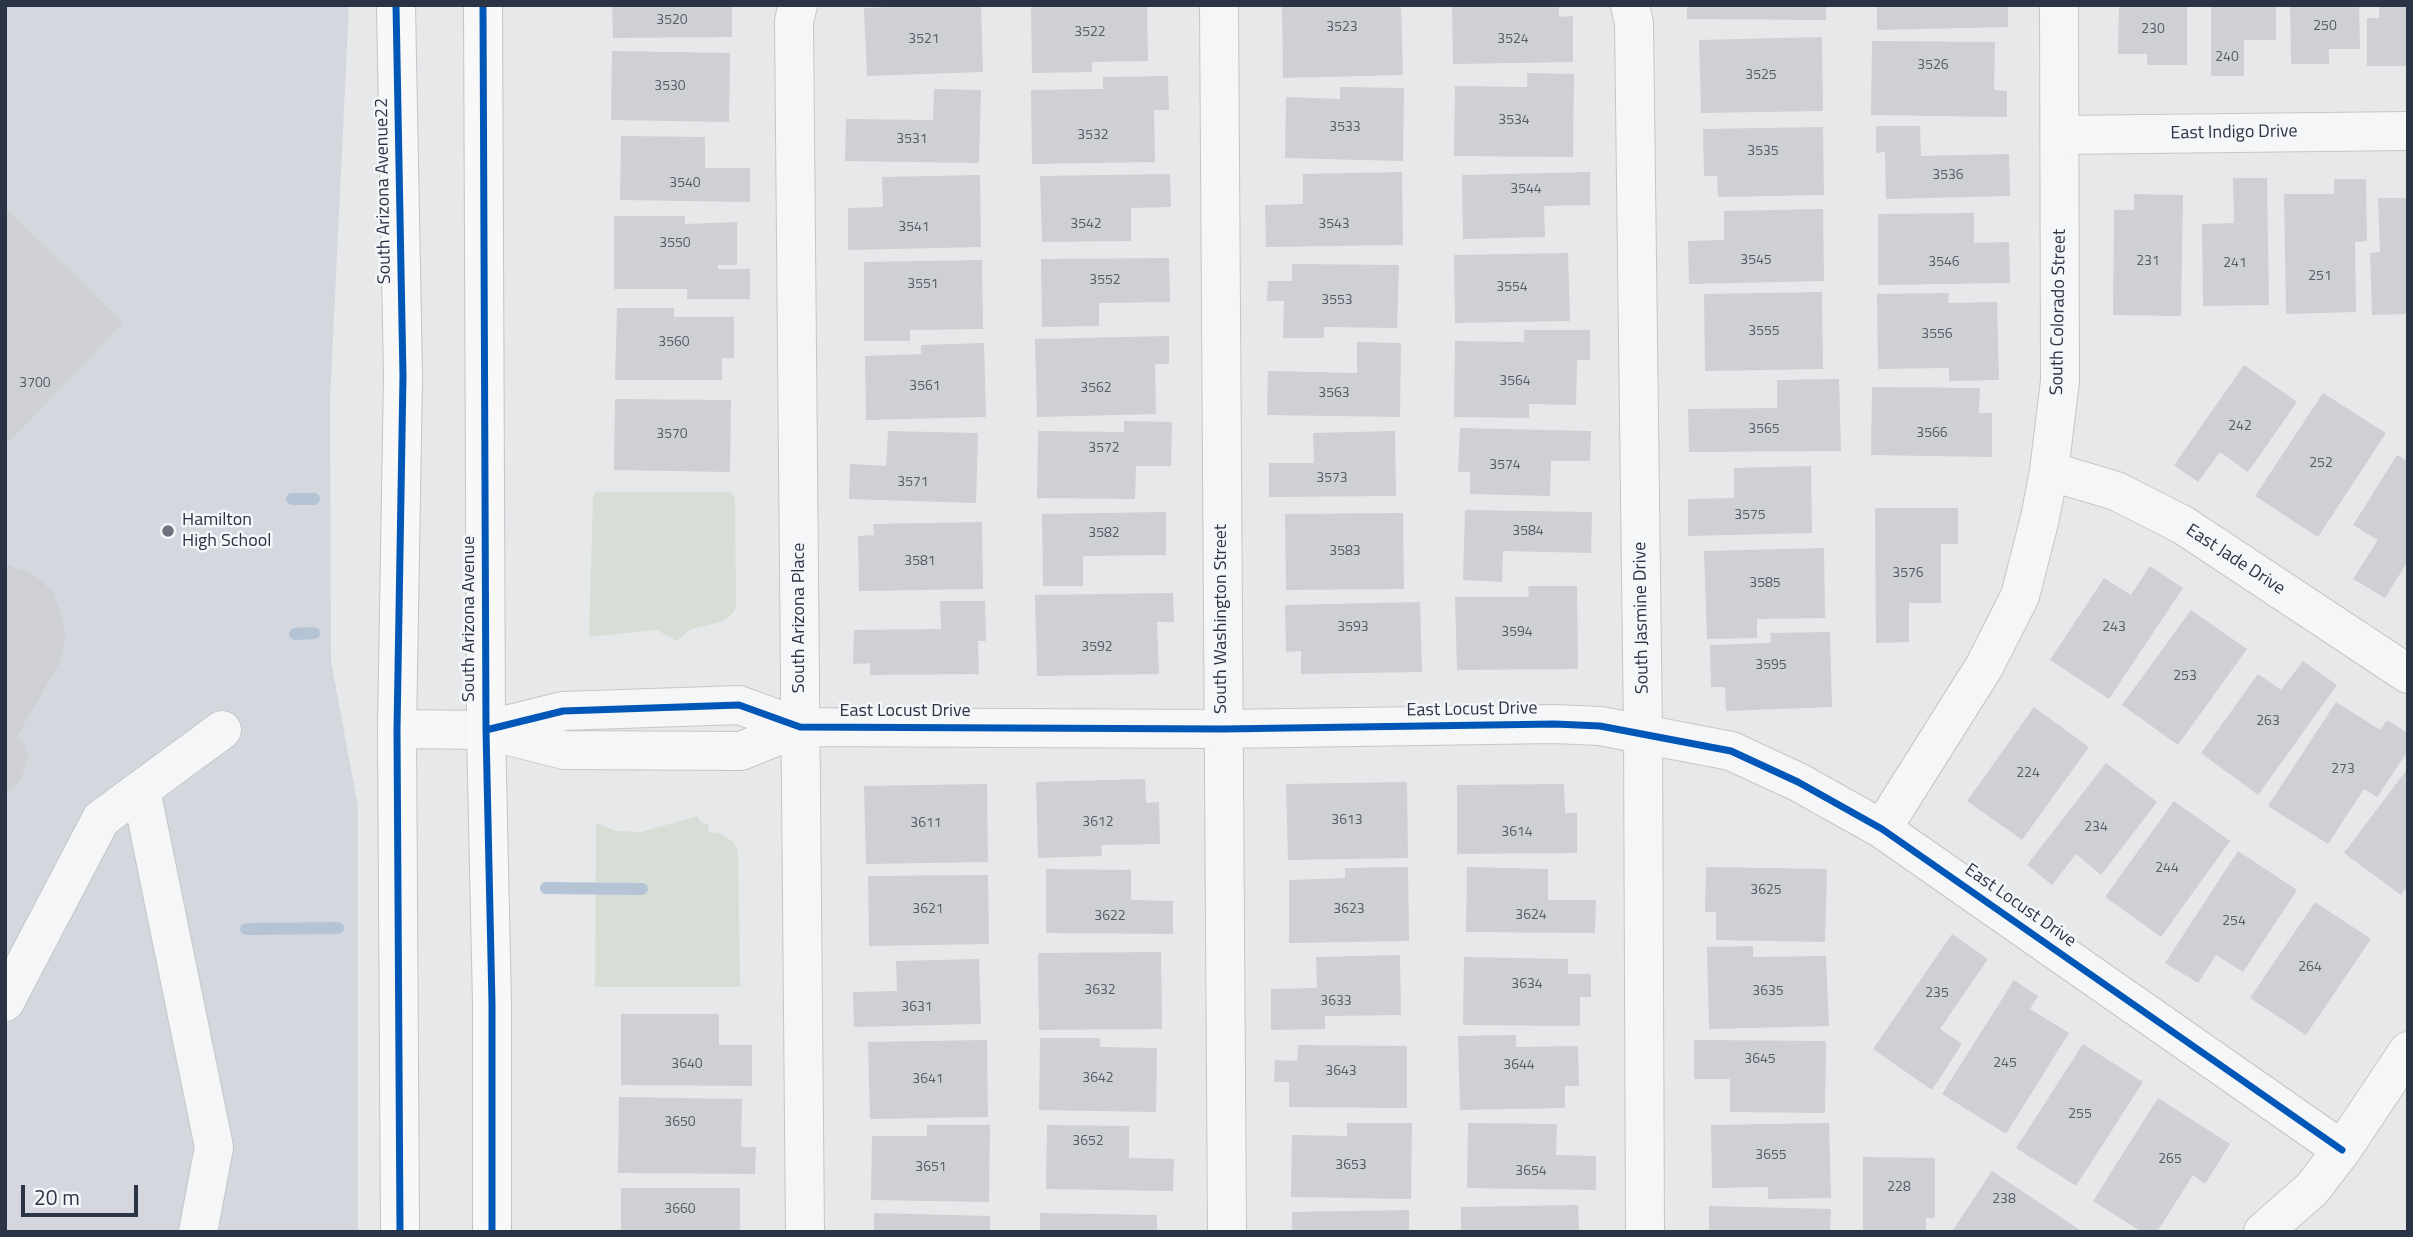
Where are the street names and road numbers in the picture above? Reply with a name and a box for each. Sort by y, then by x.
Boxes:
street label: South Arizona Avenue22 [372,98,396,284]
street label: East Indigo Drive [2170,121,2298,145]
street label: South Colorado Street [2047,229,2071,395]
street label: East Jade Drive [2181,520,2289,600]
street label: South Washington Street [1211,524,1233,714]
street label: South Arizona Avenue [459,536,481,702]
street label: South Jasmine Drive [1630,542,1654,694]
street label: South Arizona Place [789,543,811,693]
street label: East Locust Drive [1406,698,1538,722]
street label: East Locust Drive [839,701,971,723]
street label: East Locust Drive [1960,860,2080,952]

